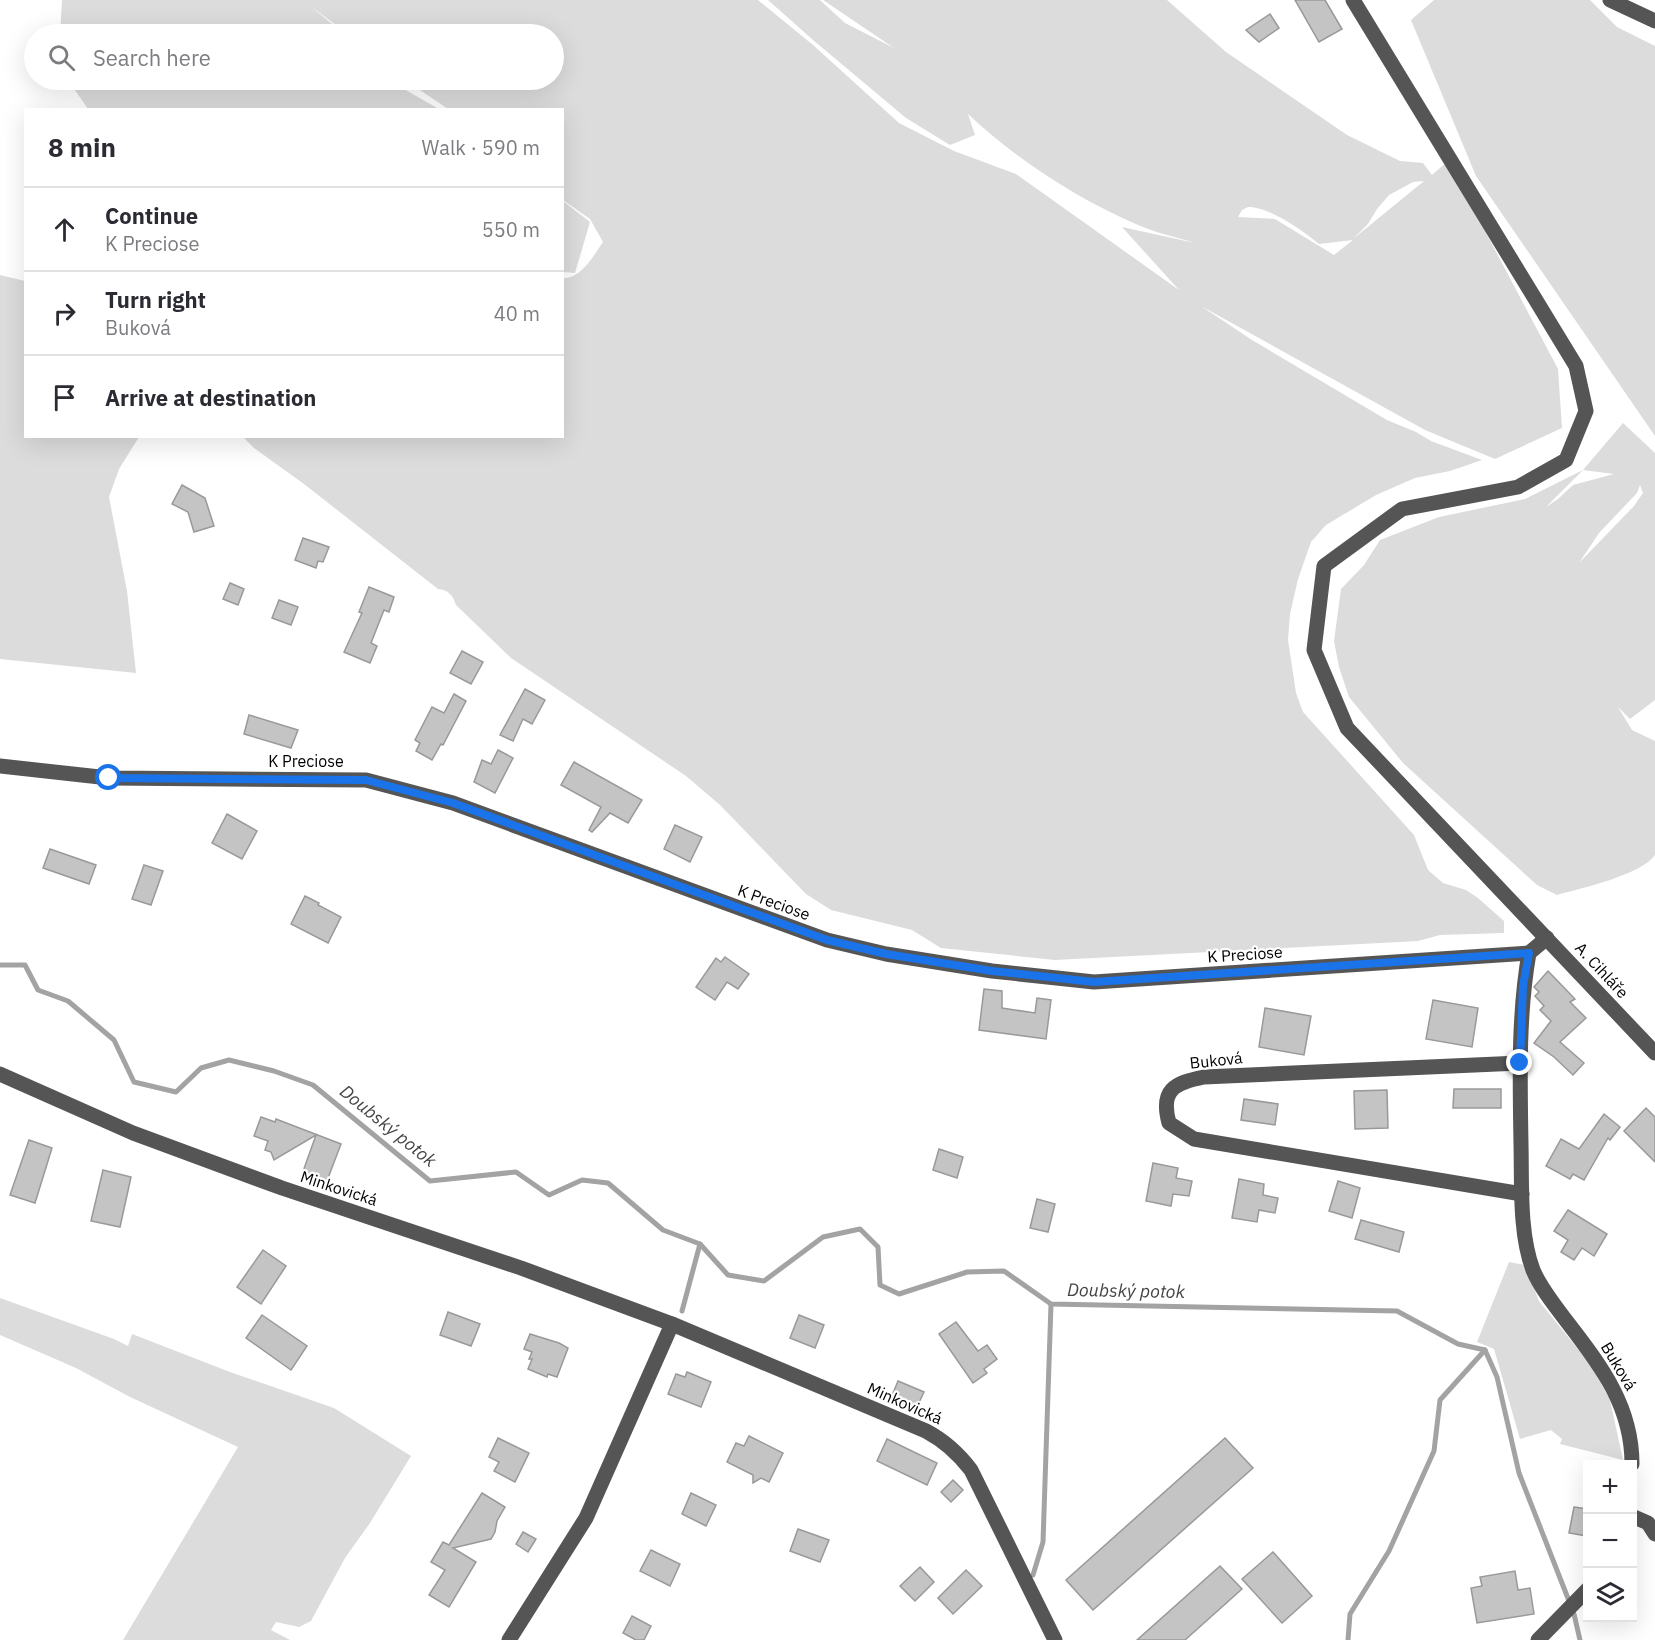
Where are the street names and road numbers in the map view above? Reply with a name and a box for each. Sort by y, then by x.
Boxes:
street label: K Preciose [268,751,344,771]
street label: K Preciose [735,880,813,924]
street label: A. Cihláře [1571,938,1633,1002]
street label: K Preciose [1207,941,1284,967]
street label: Buková [1189,1047,1244,1073]
street label: Minkovická [298,1166,381,1210]
street label: Buková [1597,1338,1641,1394]
street label: Minkovická [864,1378,946,1429]

